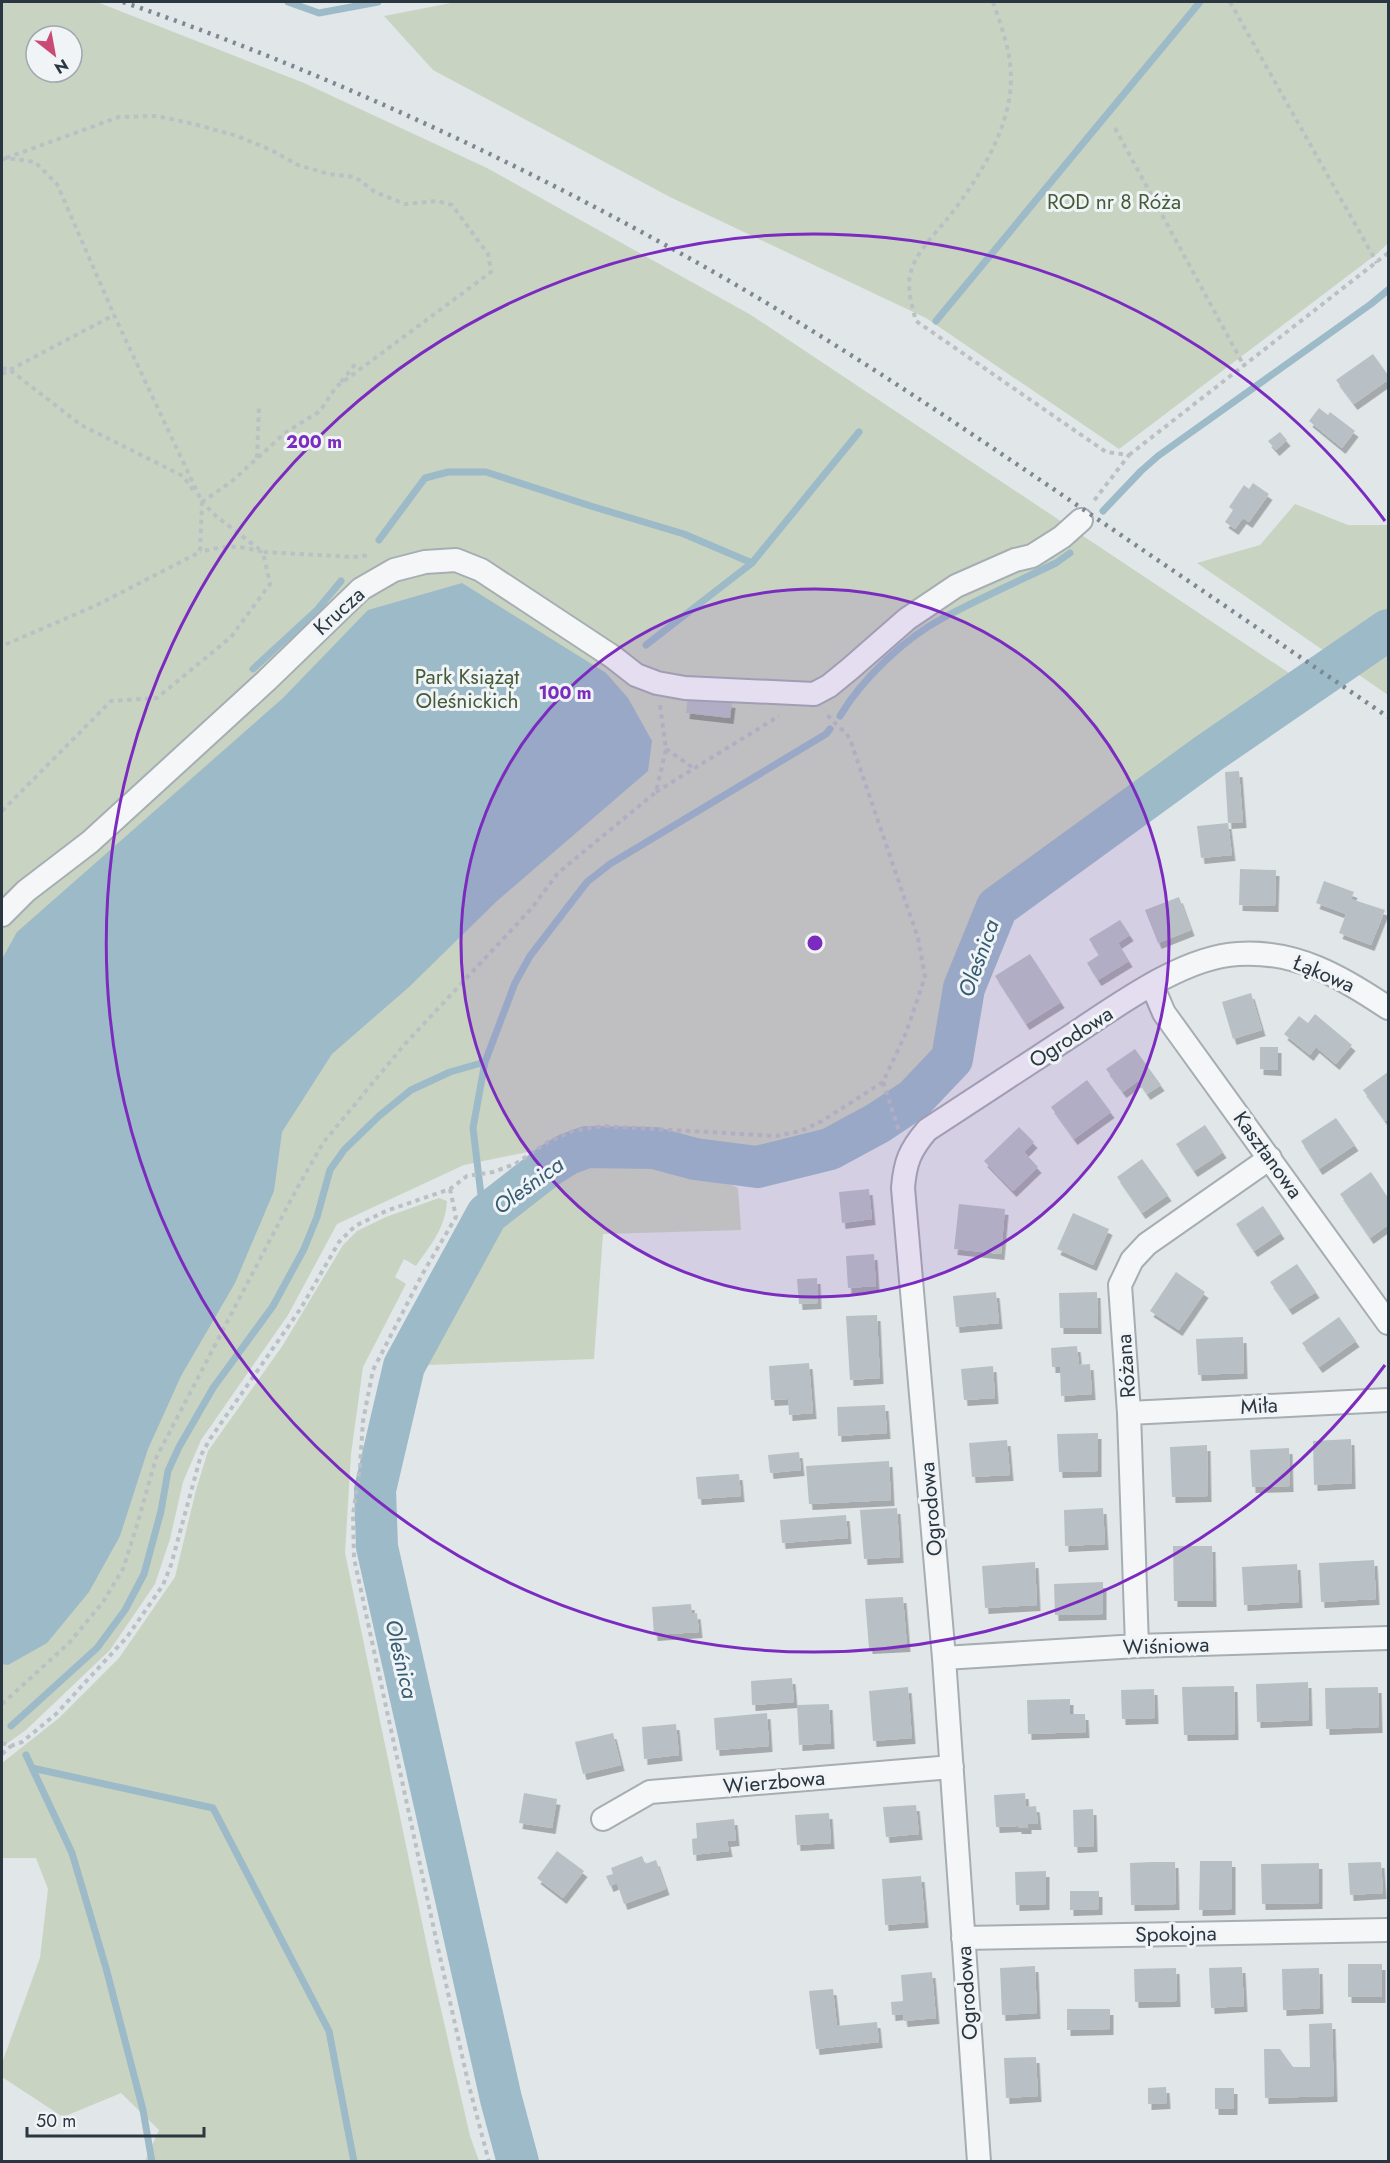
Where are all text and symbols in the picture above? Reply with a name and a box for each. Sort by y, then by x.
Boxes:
north arrow [24,24,84,84]
text: N [50,53,73,80]
park label: ROD nr 8 Róża [1047,187,1181,217]
text: 200 m [286,429,342,455]
street label: Krucza [307,580,371,642]
park label: Park Książąt Oleśnickich [415,662,519,716]
text: 100 m [538,680,592,706]
water label: Oleśnica [949,915,1007,1001]
centre of rings [805,933,825,953]
street label: Łąkowa [1288,947,1359,1000]
street label: Ogrodowa [1023,999,1119,1075]
street label: Kasztanowa [1226,1105,1310,1205]
water label: Oleśnica [486,1148,570,1222]
street label: Różana [1109,1333,1143,1399]
street label: Miła [1240,1390,1278,1422]
street label: Ogrodowa [912,1461,950,1557]
water label: Oleśnica [377,1616,427,1702]
street label: Wiśniowa [1122,1629,1210,1663]
street label: Wierzbowa [722,1763,826,1801]
street label: Spokojna [1135,1918,1217,1950]
street label: Ogrodowa [949,1945,985,2041]
scale bar [27,2100,204,2138]
text: 50 m [36,2108,76,2134]

